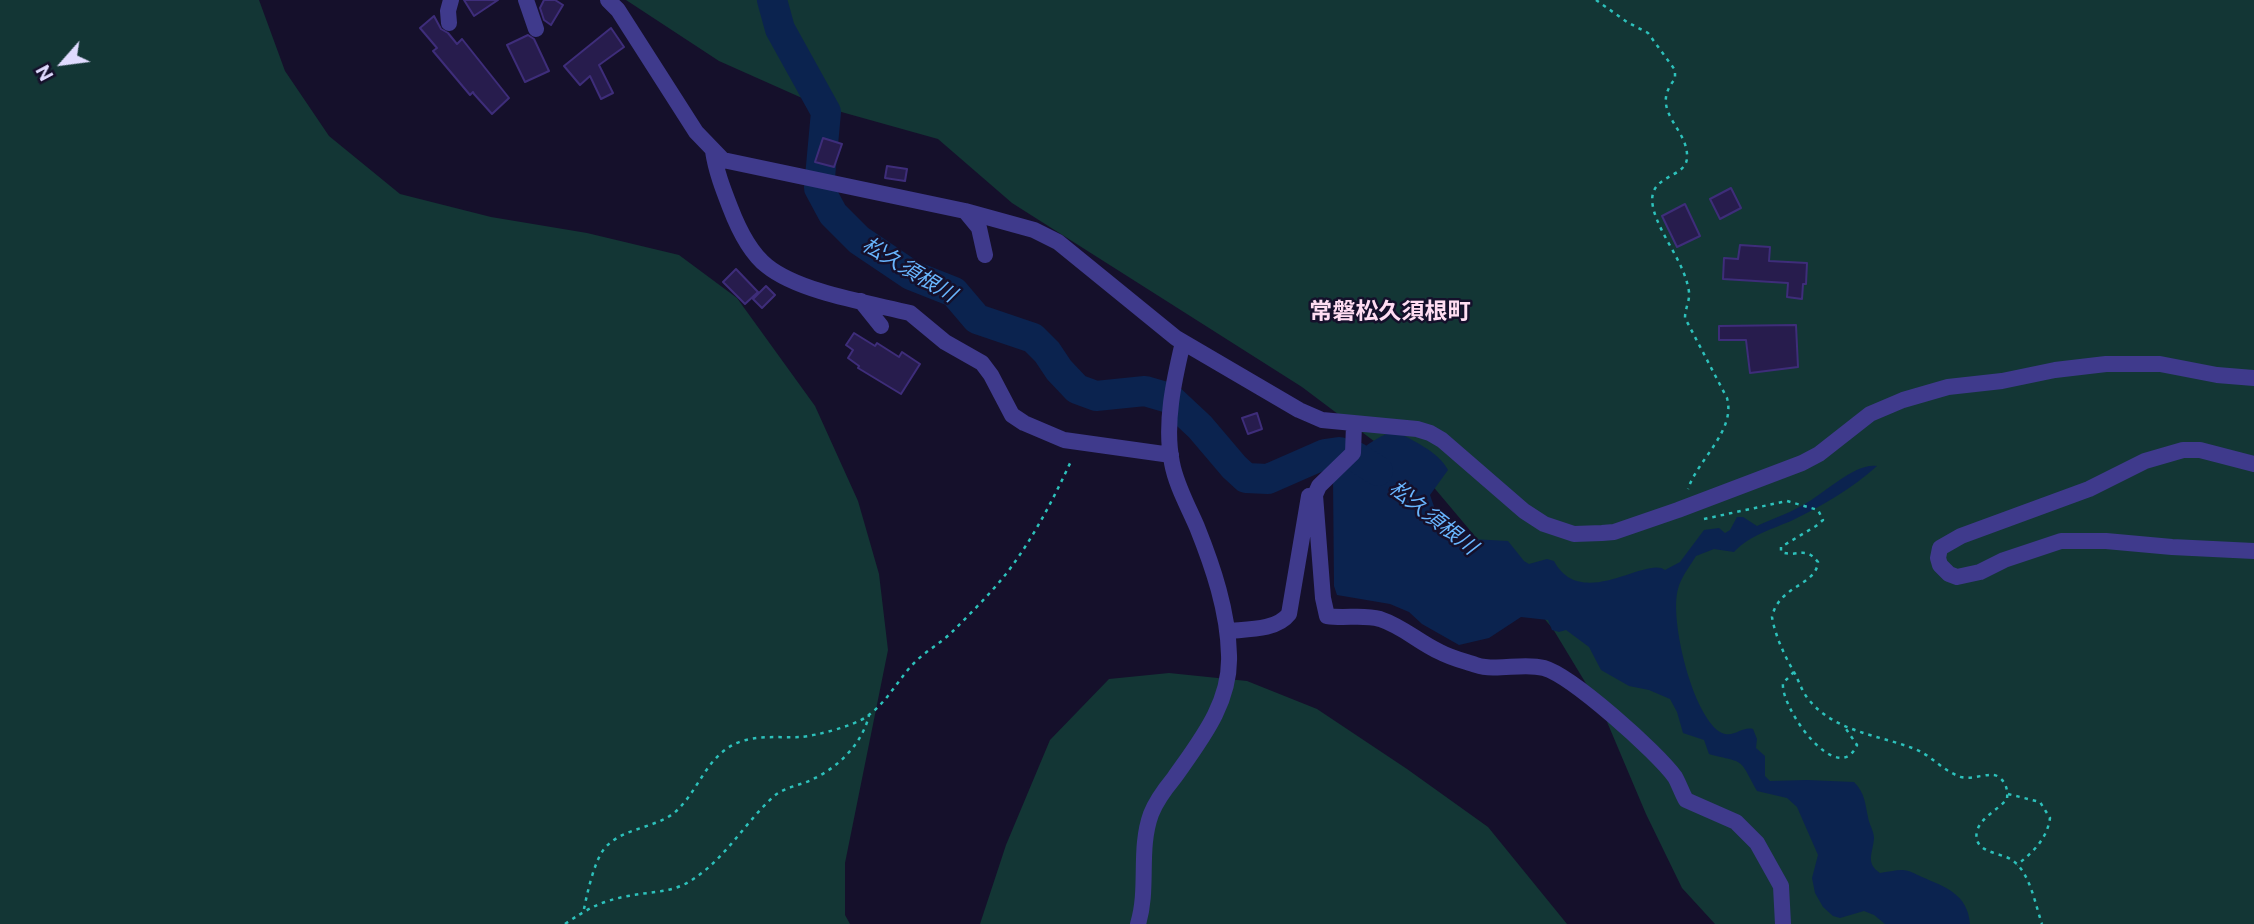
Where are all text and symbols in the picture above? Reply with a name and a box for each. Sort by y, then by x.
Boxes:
north arrow [28,28,98,98]
text: N [31,61,58,85]
water label: 松久須根川 [858,232,960,308]
district label: 常磐松久須根町 [1310,298,1470,326]
water label: 松久須根川 [1384,476,1482,560]

